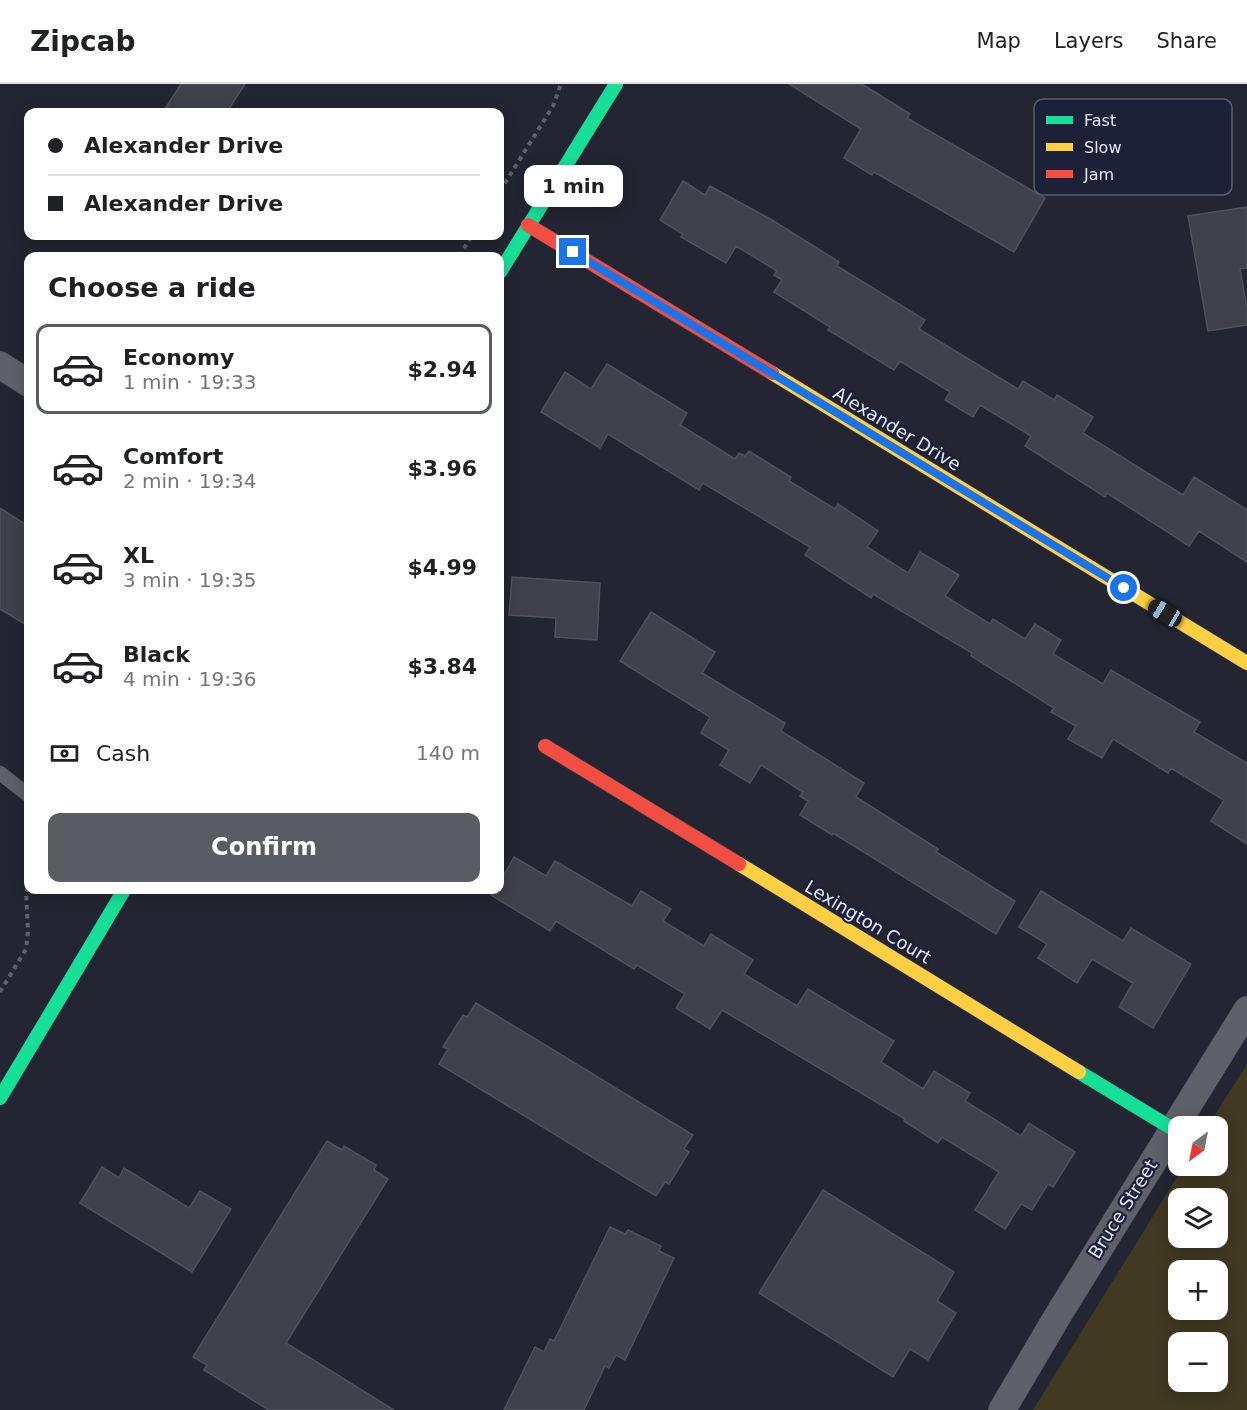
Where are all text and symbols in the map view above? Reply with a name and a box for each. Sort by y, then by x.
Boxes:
text: Zipcab [30,25,135,58]
text: Map [977,29,1021,53]
text: Layers [1054,29,1123,53]
text: Share [1156,29,1217,53]
legend [1034,99,1232,195]
text: Fast [1084,111,1116,130]
text: Alexander Drive [84,133,283,158]
text: Slow [1084,138,1121,157]
callout: 1 min [524,165,622,207]
text: Jam [1083,165,1114,184]
text: 1 min [542,174,605,198]
text: Alexander Drive [84,191,283,216]
route end [559,238,586,265]
text: Choose a ride [48,272,256,303]
icon: car [51,342,105,396]
text: Economy [123,345,234,370]
text: $2.94 [407,357,477,382]
text: 1 min · 19:33 [123,370,257,394]
street label: Alexander Drive [830,382,965,475]
icon: car [51,441,105,495]
text: Comfort [123,444,223,469]
text: $3.96 [407,456,477,481]
text: 2 min · 19:34 [123,469,257,493]
icon: car [51,540,105,594]
text: XL [123,543,154,568]
text: $4.99 [407,555,477,580]
text: 3 min · 19:35 [123,568,257,592]
route start [1110,574,1137,601]
car [1145,596,1185,630]
icon: car [51,639,105,693]
text: Black [123,642,190,667]
text: $3.84 [407,654,477,679]
text: 4 min · 19:36 [123,667,257,691]
icon: cash [48,737,81,770]
text: Cash [96,741,150,766]
text: 140 m [416,741,480,765]
button: Confirm [48,813,480,882]
street label: Lexington Court [801,876,935,968]
north arrow [1168,1116,1228,1176]
map controls [1168,1116,1228,1392]
street label: Bruce Street [1084,1155,1161,1262]
button: layers [1168,1188,1228,1248]
button: + [1168,1260,1228,1320]
button: − [1168,1332,1228,1392]

